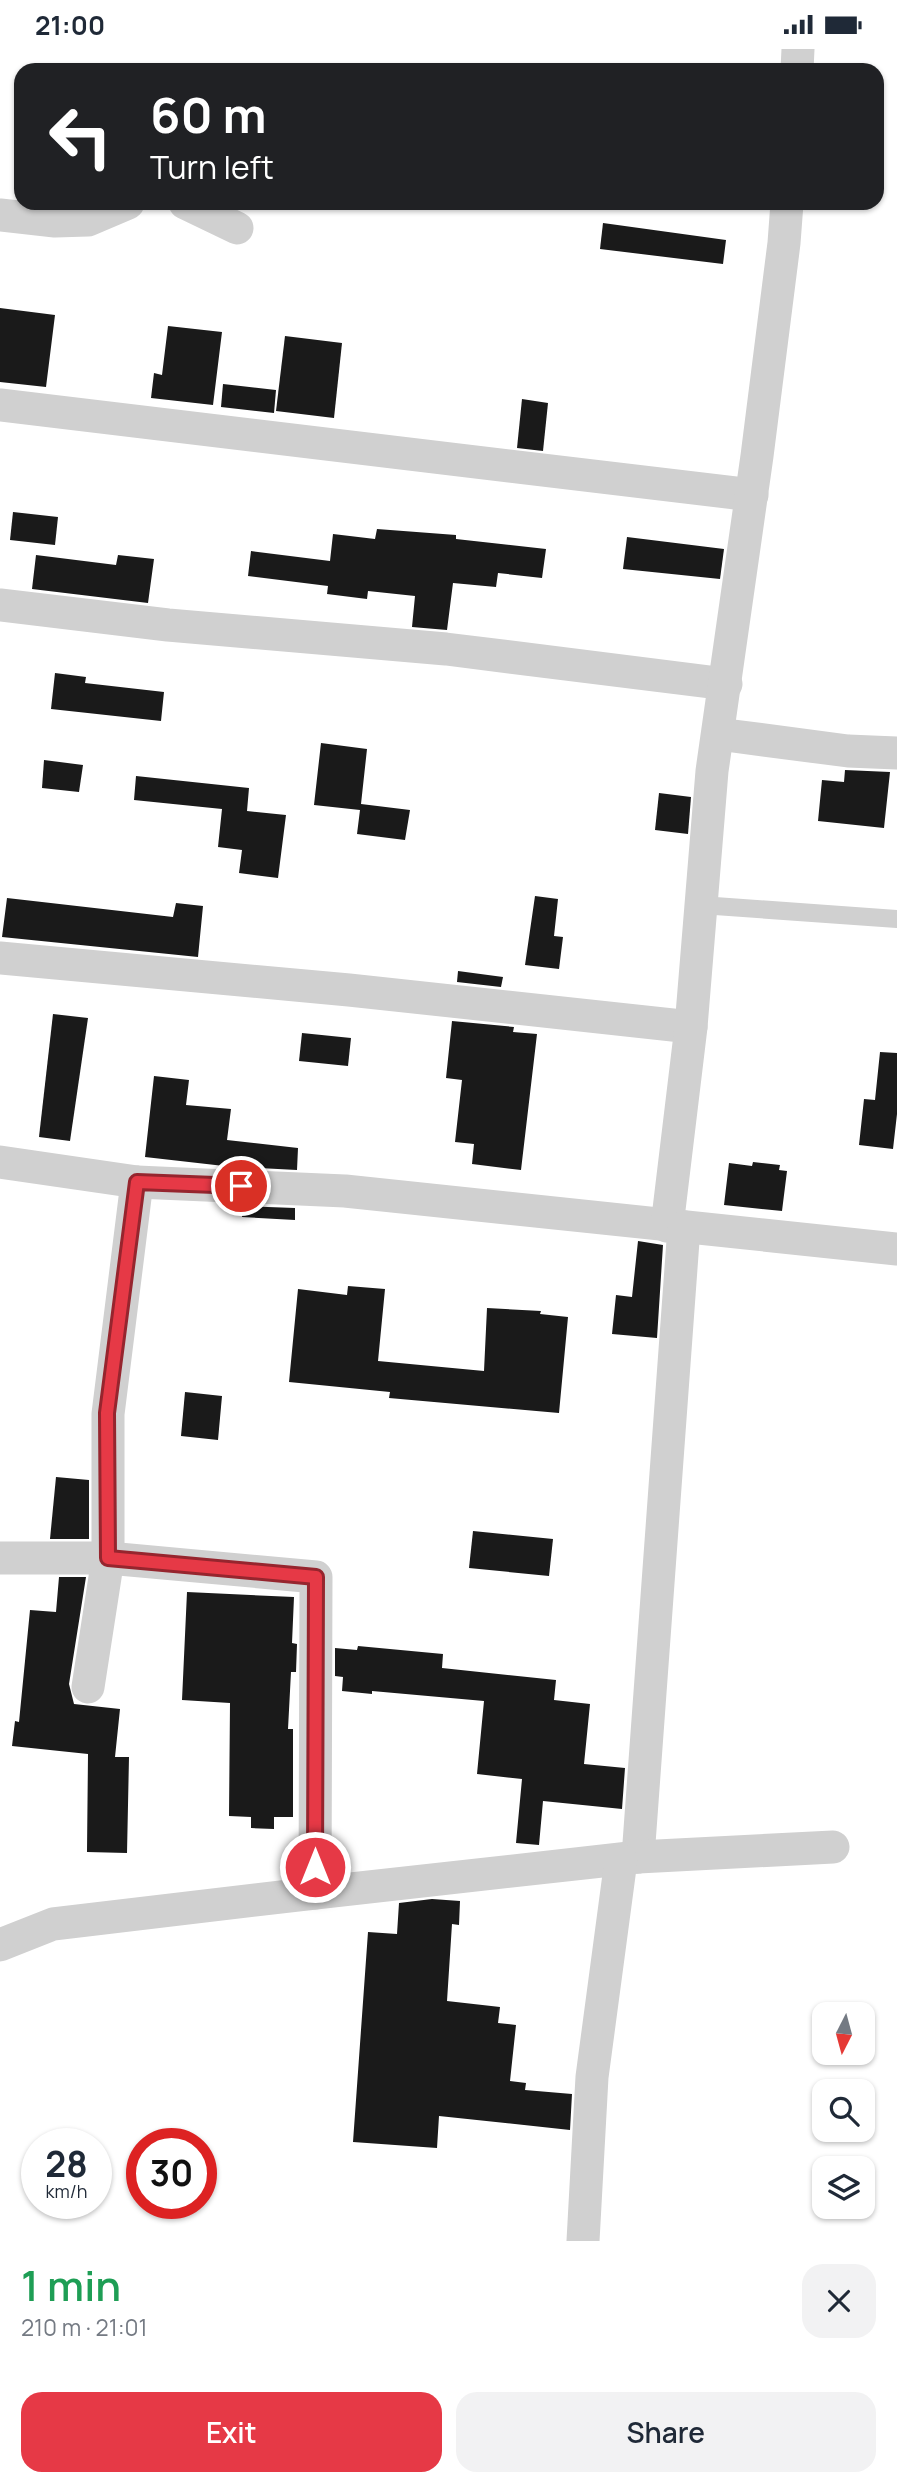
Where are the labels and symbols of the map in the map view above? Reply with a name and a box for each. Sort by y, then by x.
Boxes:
pin [211,1156,271,1216]
position arrow [278,1830,352,1904]
north arrow [812,2002,875,2065]
speed limit sign: 30 [126,2128,217,2219]

